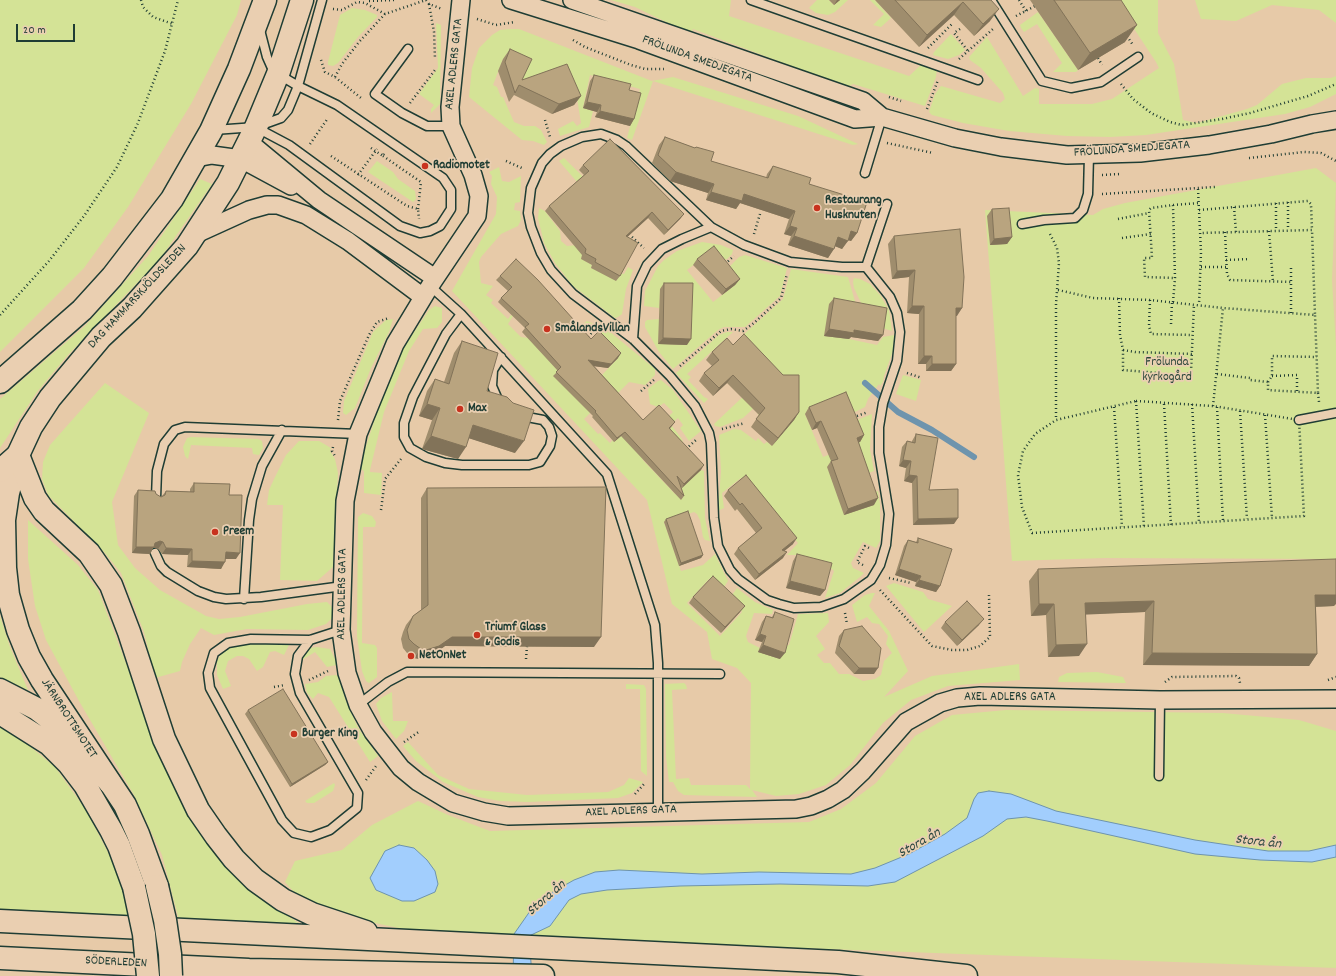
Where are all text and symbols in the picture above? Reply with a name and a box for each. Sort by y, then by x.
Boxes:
scale bar [18,16,77,42]
street label: AXEL ADLERS GATA [442,17,468,111]
text: 20 m [23,22,46,39]
street label: FRÖLUNDA SMEDJEGATA [640,33,754,87]
street label: FRÖLUNDA SMEDJEGATA [1073,138,1191,162]
place label: Radiomotet [433,158,490,174]
marker: Radiomotet [420,161,430,171]
place label: Restaurang Husknuten [825,193,882,224]
marker: Restaurang Husknuten [812,203,822,213]
street label: DAG HAMMARSKJÖLDSLEDEN [85,241,191,353]
place label: SmålandsVillan [555,321,630,337]
marker: SmålandsVillan [542,324,552,334]
park label: Frölunda kyrkogård [1142,355,1192,386]
place label: Max [468,401,487,417]
marker: Max [455,404,465,414]
place label: Preem [223,524,254,540]
marker: Preem [210,527,220,537]
street label: AXEL ADLERS GATA [334,548,352,640]
place label: Triumf Glass & Godis [485,620,546,651]
marker: Triumf Glass & Godis [472,630,482,640]
place label: NetOnNet [419,648,466,664]
marker: NetOnNet [406,651,416,661]
street label: JÄRNBROTTSMOTET [36,676,100,762]
street label: AXEL ADLERS GATA [964,690,1056,706]
place label: Burger King [302,726,358,742]
marker: Burger King [289,729,299,739]
street label: AXEL ADLERS GATA [585,803,677,821]
water label: Stora ån [896,825,944,863]
water label: Stora ån [1234,832,1282,854]
water label: Stora ån [524,878,570,920]
street label: SÖDERLEDEN [85,954,147,972]

